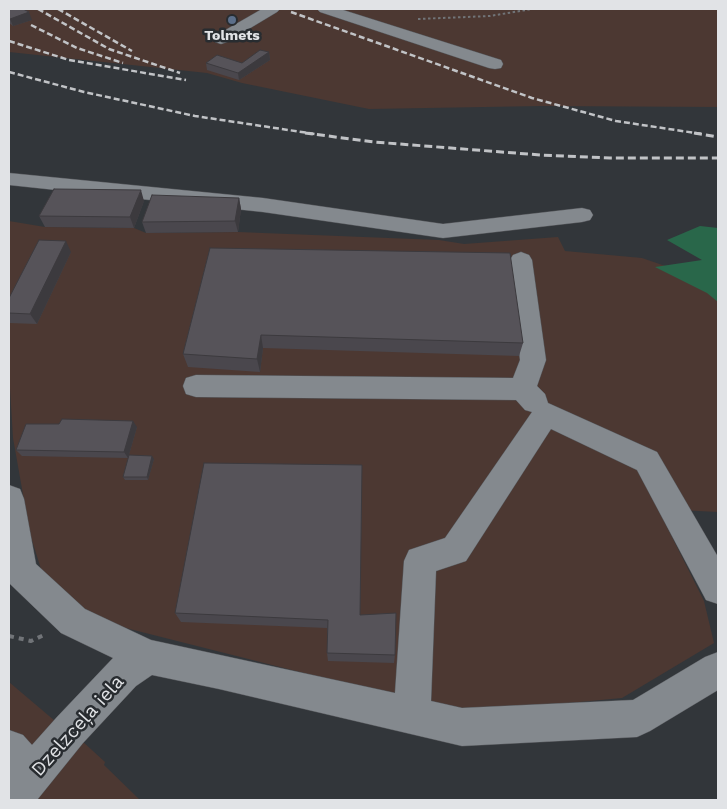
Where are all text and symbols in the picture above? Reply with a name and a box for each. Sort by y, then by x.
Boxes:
marker: Tolmets [226,14,238,26]
place label: Tolmets [204,28,260,44]
street label: Dzelzceļa iela [27,671,129,781]

